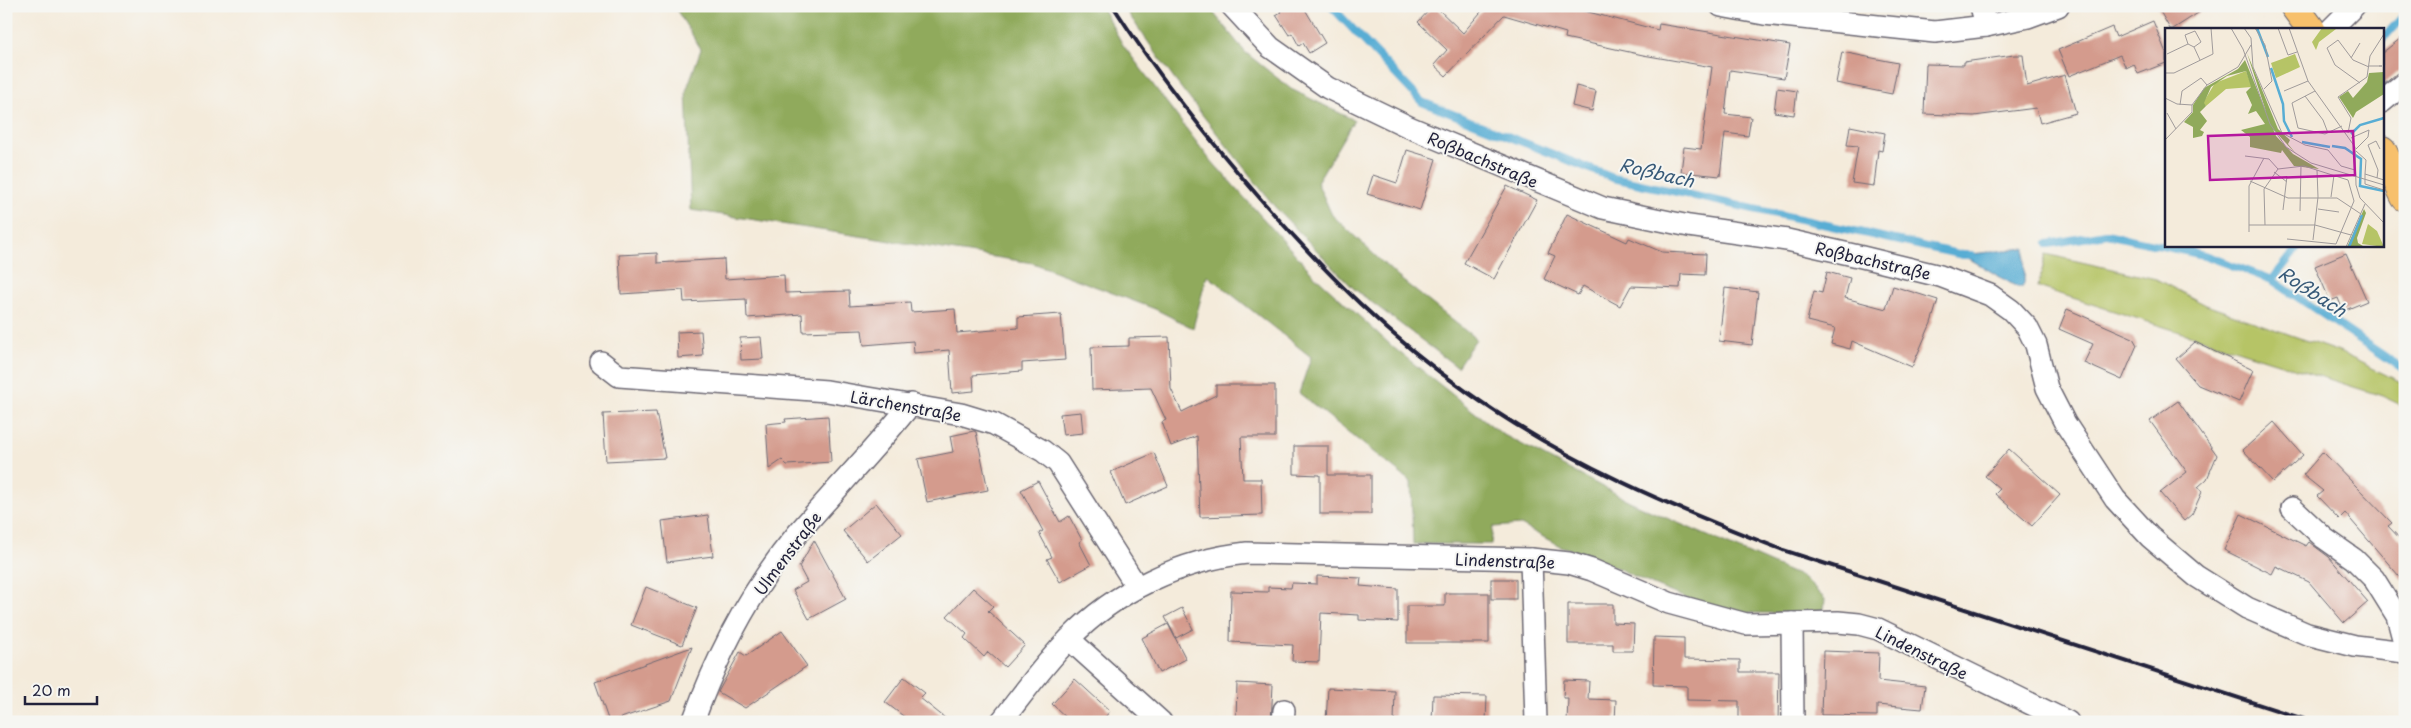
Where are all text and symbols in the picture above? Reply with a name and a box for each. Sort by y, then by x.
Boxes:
inset map [2165,28,2384,246]
street label: Roßbachstraße [1424,125,1542,193]
water label: Roßbach [1617,150,1697,194]
street label: Roßbachstraße [1813,235,1933,285]
water label: Roßbach [2274,259,2353,323]
street label: Lärchenstraße [849,383,963,427]
street label: Ulmenstraße [748,506,826,600]
street label: Lindenstraße [1455,546,1555,574]
street label: Lindenstraße [1872,619,1972,685]
scale bar [25,673,98,705]
text: 20 m [32,678,71,701]

